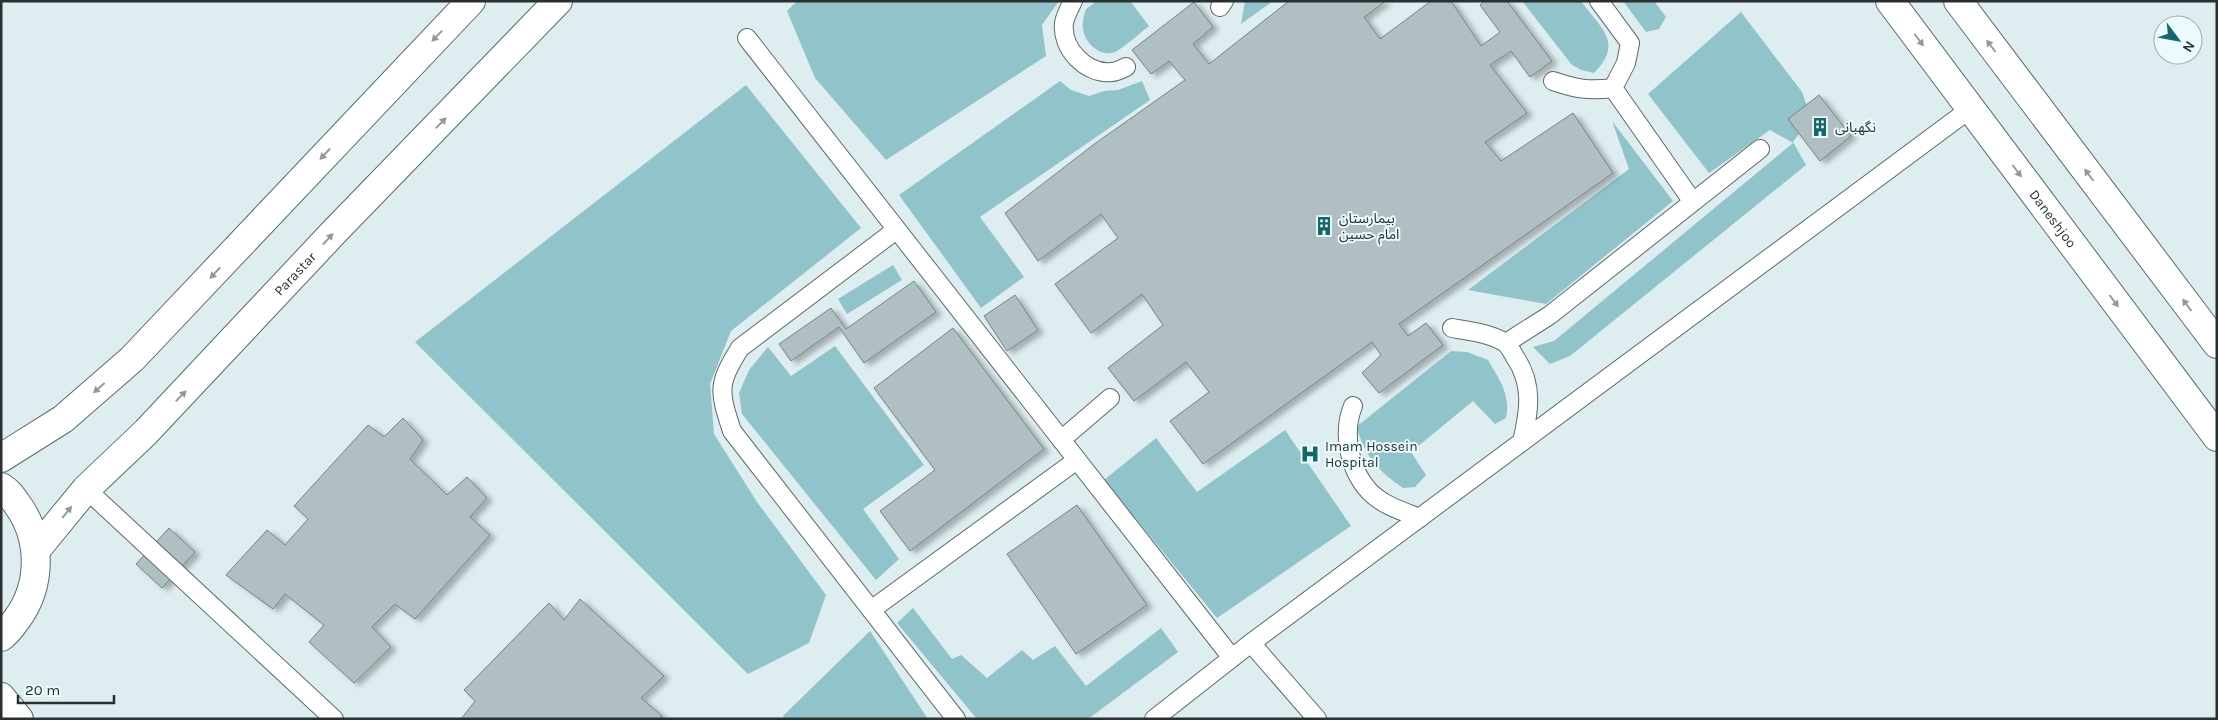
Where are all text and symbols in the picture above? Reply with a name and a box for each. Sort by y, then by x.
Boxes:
north arrow [2153,15,2203,65]
one-way arrow [431,30,443,42]
one-way arrow [1914,33,1925,46]
text: N [2179,38,2198,55]
one-way arrow [1986,40,1997,53]
building icon: نگهبانی [1809,116,1831,138]
one-way arrow [435,117,447,129]
place label: نگهبانی [1835,119,1876,136]
one-way arrow [320,148,331,161]
one-way arrow [2011,164,2022,177]
one-way arrow [2084,169,2095,182]
street label: Daneshjoo [2026,186,2080,251]
place label: بیمارستان امام حسین [1339,210,1399,245]
building icon: بیمارستان امام حسین [1313,215,1335,237]
one-way arrow [322,233,334,245]
street label: Parastar [270,248,320,299]
one-way arrow [209,267,221,279]
one-way arrow [2109,294,2119,308]
one-way arrow [2182,299,2193,312]
one-way arrow [93,382,106,393]
one-way arrow [175,390,187,402]
place label: Imam Hossein Hospital [1325,438,1418,471]
hospital icon: Imam Hossein Hospital [1299,443,1321,465]
one-way arrow [62,506,73,519]
scale bar [18,672,114,704]
text: 20 m [25,681,60,699]

